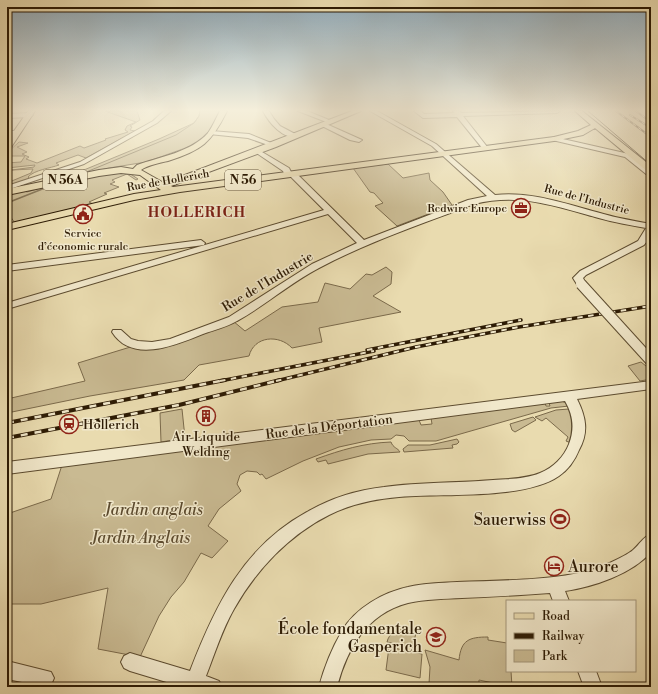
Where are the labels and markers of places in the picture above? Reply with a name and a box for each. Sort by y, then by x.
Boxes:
office icon: Redwire Europe [510,197,532,219]
place label: Redwire Europe [427,202,507,216]
public building icon: Service d’économie rurale [72,203,94,225]
place label: Service d’économie rurale [38,227,129,254]
building icon: Air Liquide Welding [195,405,217,427]
station icon: Hollerich [58,413,80,435]
place label: Hollerich [83,417,140,433]
place label: Air Liquide Welding [171,429,240,460]
sports icon: Sauerwiss [549,508,571,530]
place label: Sauerwiss [474,510,546,530]
hotel icon: Aurore [543,555,565,577]
place label: Aurore [567,557,619,577]
place label: École fondamentale Gasperich [278,617,422,657]
school or university icon: École fondamentale Gasperich [425,626,447,648]

